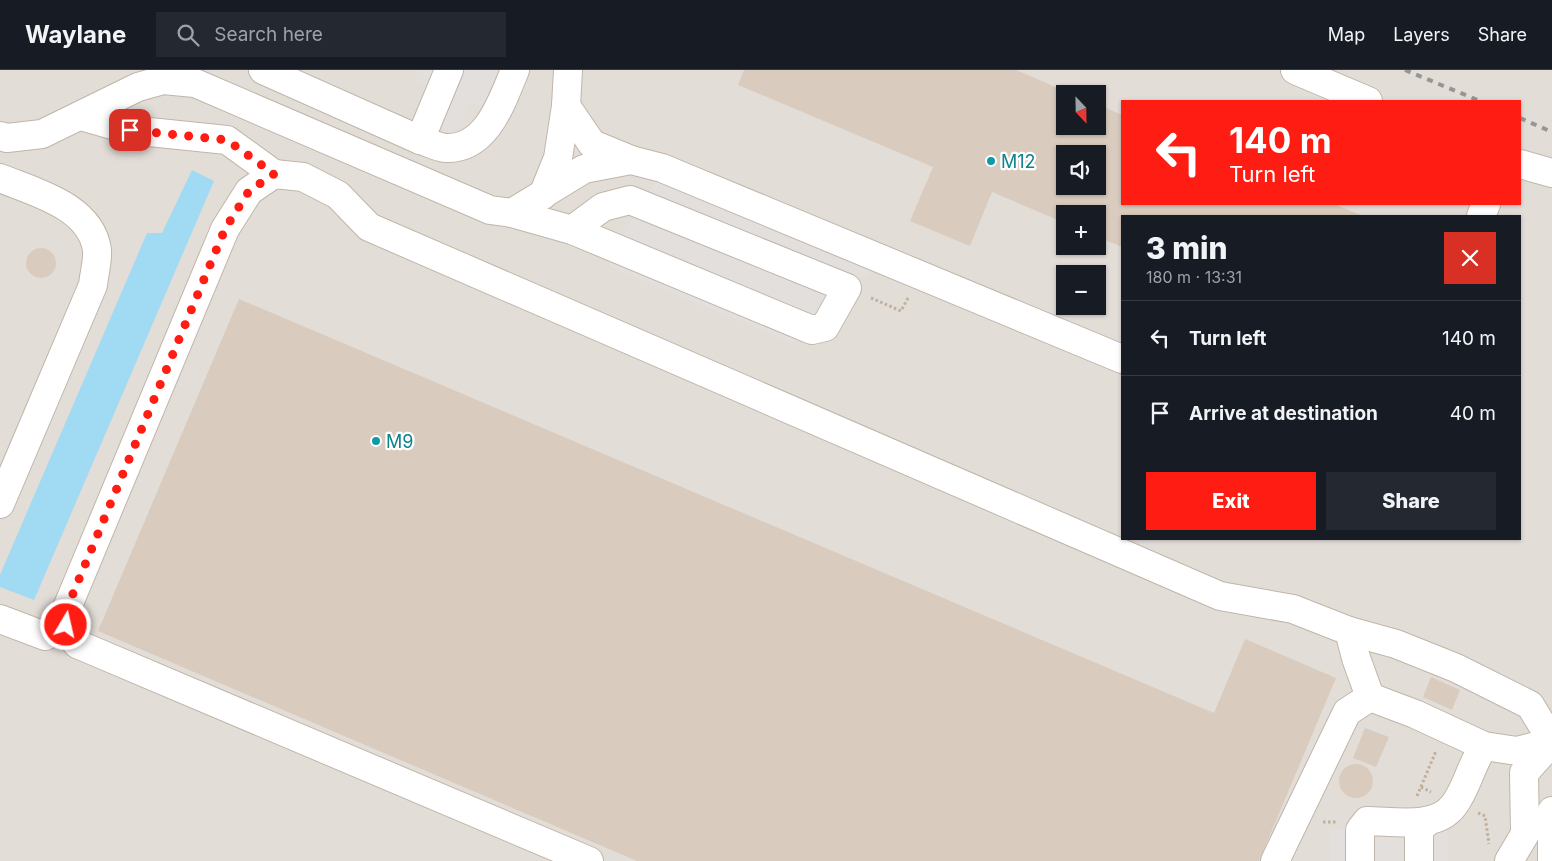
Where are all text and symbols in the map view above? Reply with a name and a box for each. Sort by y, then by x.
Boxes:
search box [156,12,506,57]
text: Waylane [25,20,126,49]
icon: search [174,21,202,49]
text: Search here [214,23,323,46]
text: Map [1328,24,1365,45]
text: Layers [1393,24,1450,45]
text: Share [1478,24,1527,45]
north arrow [1056,85,1106,135]
map controls [1056,85,1106,315]
pin [109,109,151,151]
icon: arrive [116,116,144,144]
text: 140 m [1229,119,1332,161]
icon: left [1146,120,1211,185]
button: sound [1056,145,1106,195]
place label: M12 [1001,151,1036,172]
marker: M12 [985,155,997,167]
text: Turn left [1229,161,1315,187]
button: + [1056,205,1106,255]
text: 3 min [1146,230,1228,266]
button: close [1444,232,1496,284]
button: − [1056,265,1106,315]
text: 180 m · 13:31 [1146,267,1242,287]
icon: left [1146,324,1174,352]
text: Turn left [1189,327,1267,350]
text: 140 m [1442,327,1496,350]
icon: arrive [1146,399,1174,427]
text: Arrive at destination [1189,402,1378,425]
text: 40 m [1450,402,1496,425]
place label: M9 [386,431,413,452]
marker: M9 [370,435,382,447]
button: Exit [1146,472,1316,530]
button: Share [1326,472,1496,530]
position arrow [39,598,91,650]

